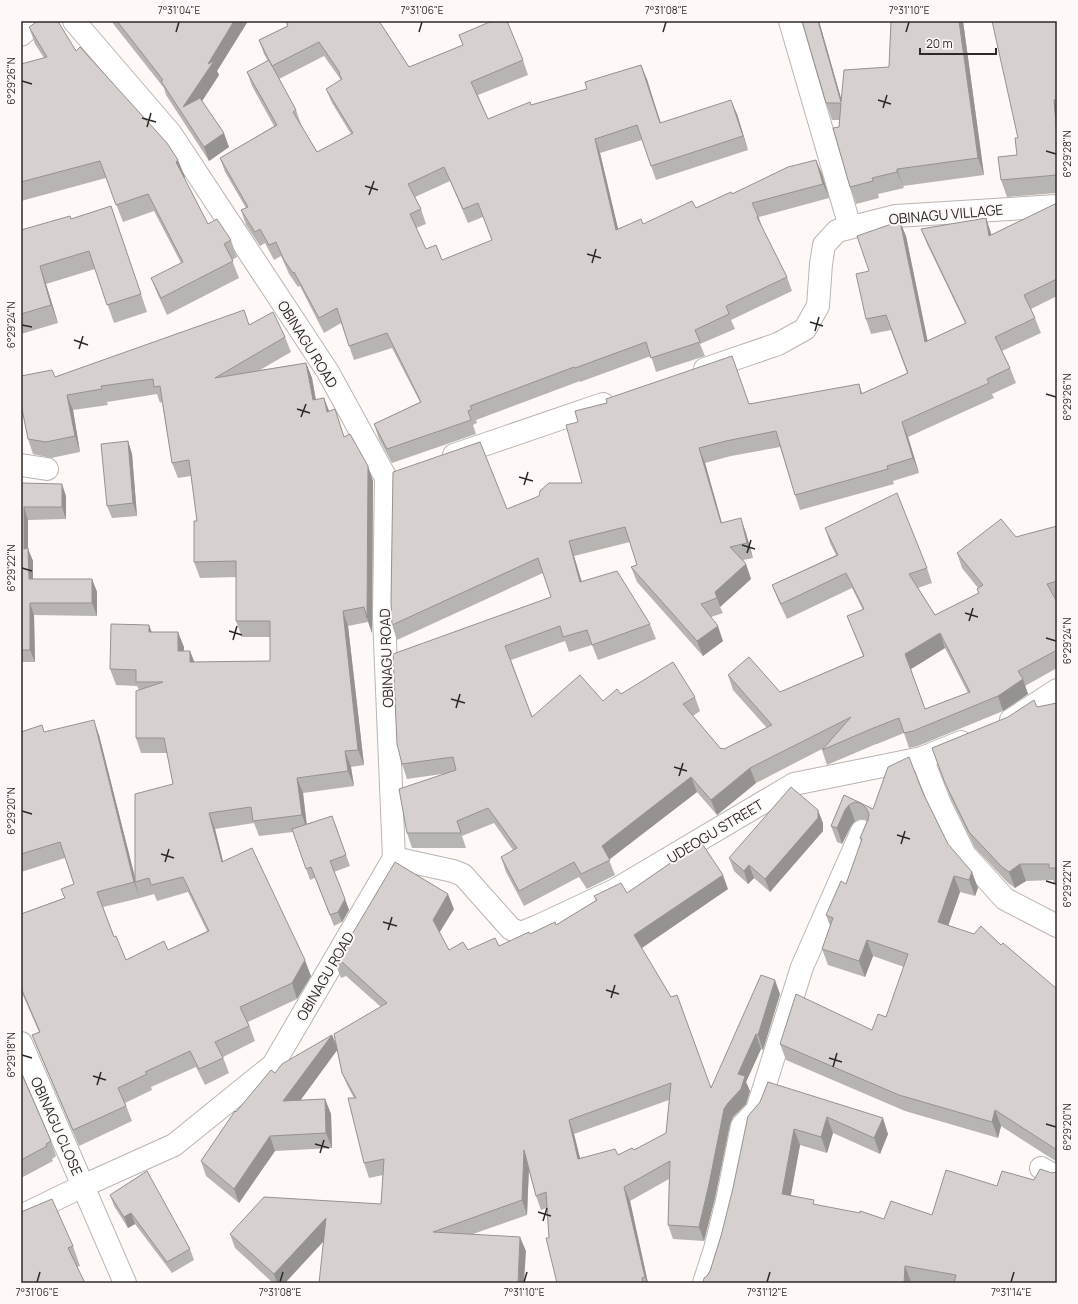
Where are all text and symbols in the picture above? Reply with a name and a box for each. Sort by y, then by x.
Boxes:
text: 7°31'04"E [158,3,200,17]
text: 7°31'06"E [400,3,444,17]
text: 7°31'08"E [645,3,688,17]
text: 7°31'10"E [889,3,930,17]
scale bar [920,30,996,56]
text: 20 m [926,35,953,52]
text: 6°29'26"N [4,57,18,105]
text: 6°29'28"N [1060,130,1074,178]
street label: OBINAGU VILLAGE [888,200,1004,228]
street label: OBINAGU ROAD [274,297,342,391]
text: 6°29'24"N [4,302,18,348]
text: 6°29'26"N [1060,373,1074,421]
text: 6°29'22"N [4,544,18,591]
street label: OBINAGU ROAD [375,608,397,708]
text: 6°29'24"N [1060,618,1074,664]
text: 6°29'20"N [4,787,18,835]
street label: UDEOGU STREET [663,794,767,867]
text: 6°29'22"N [1060,860,1074,907]
street label: OBINAGU ROAD [292,928,358,1024]
text: 6°29'18"N [4,1032,18,1078]
street label: OBINAGU CLOSE [27,1074,87,1178]
text: 6°29'20"N [1060,1103,1074,1151]
text: 7°31'06"E [15,1285,59,1299]
text: 7°31'08"E [259,1285,302,1299]
text: 7°31'10"E [504,1285,545,1299]
text: 7°31'12"E [747,1285,787,1299]
text: 7°31'14"E [991,1285,1031,1299]

